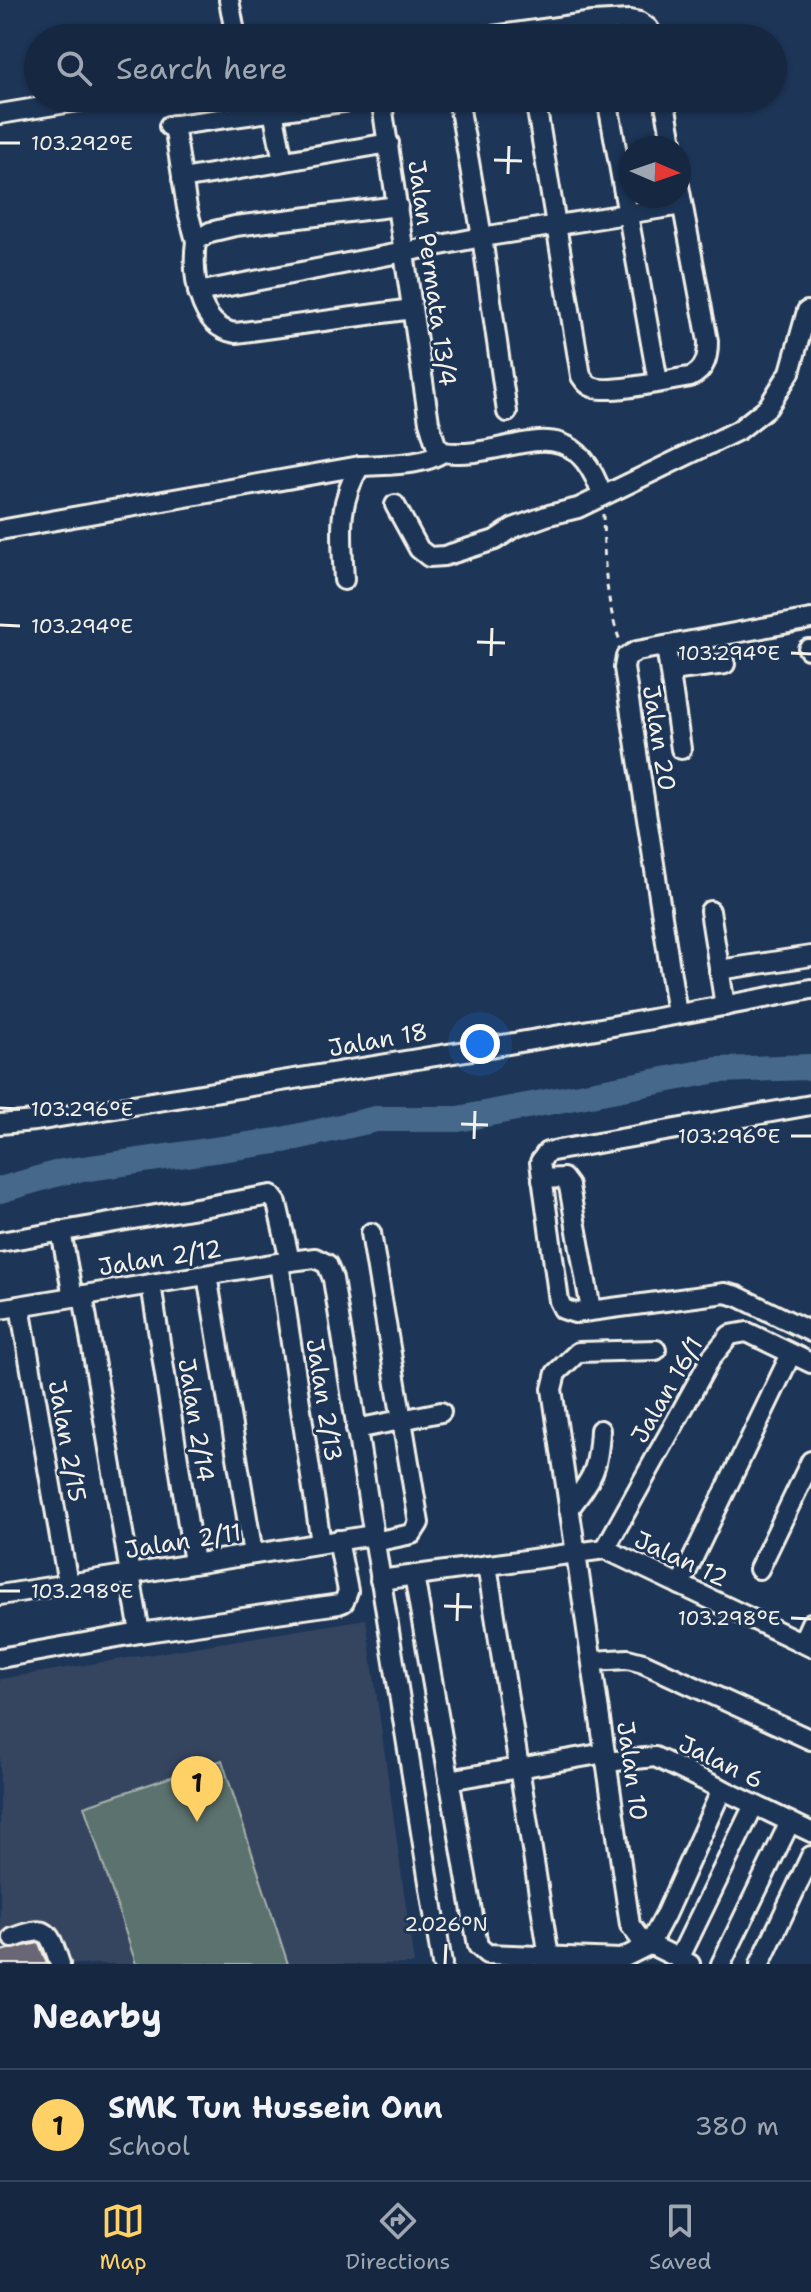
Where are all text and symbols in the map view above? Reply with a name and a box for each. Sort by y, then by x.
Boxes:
search box [24,24,787,112]
icon: search [52,46,96,90]
text: Search here [116,48,287,89]
text: 103.292°E [31,130,133,156]
north arrow [619,136,691,208]
street label: Jalan Permata 13/4 [400,158,464,388]
text: 103.294°E [31,613,133,639]
text: 103.294°E [678,640,780,666]
street label: Jalan 20 [635,683,683,793]
street label: Jalan 18 [326,1016,430,1064]
your location [460,1024,500,1064]
text: 103.296°E [31,1096,133,1122]
text: 103.296°E [678,1123,780,1149]
street label: Jalan 2/12 [96,1232,224,1284]
street label: Jalan 16/1 [624,1331,710,1449]
street label: Jalan 2/13 [298,1336,350,1464]
street label: Jalan 2/14 [170,1356,222,1484]
street label: Jalan 2/15 [41,1378,93,1504]
street label: Jalan 2/11 [122,1516,244,1566]
street label: Jalan 12 [629,1523,733,1595]
text: 103.298°E [31,1578,133,1604]
text: 103.298°E [678,1605,780,1631]
street label: Jalan 10 [609,1719,655,1823]
street label: Jalan 6 [673,1728,769,1796]
pin: 1 [171,1756,223,1822]
text: 2.026°N [404,1911,488,1937]
text: Nearby [32,1993,162,2039]
text: SMK Tun Hussein Onn [108,2087,443,2128]
text: 1 [52,2108,64,2143]
text: 380 m [694,2108,779,2143]
text: School [108,2128,190,2163]
tab: Map [99,2199,147,2276]
tab: Directions [345,2199,450,2276]
tab: Saved [649,2199,712,2276]

